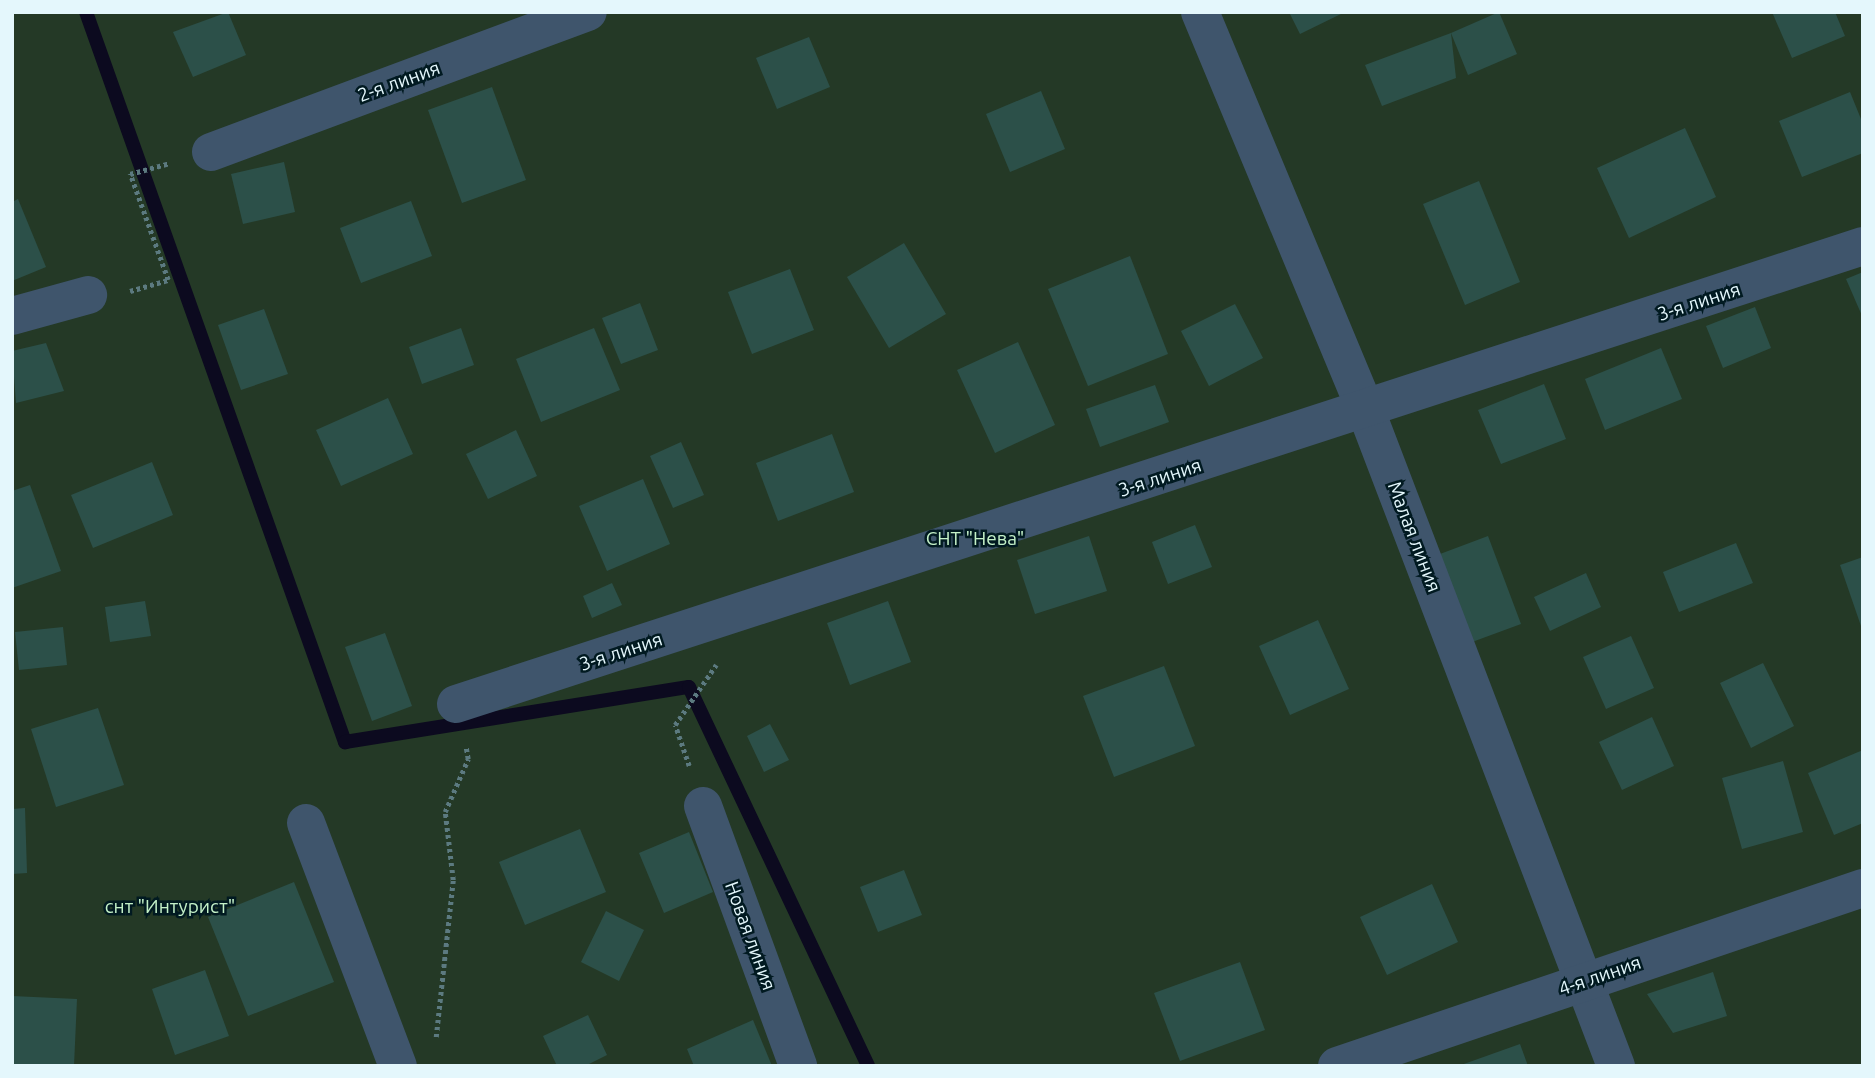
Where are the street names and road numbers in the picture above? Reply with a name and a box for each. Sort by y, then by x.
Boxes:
street label: 2-я линия [355,57,443,107]
street label: 3-я линия [1655,278,1743,326]
street label: 3-я линия [1116,454,1204,502]
street label: Малая линия [1382,478,1446,596]
street label: 3-я линия [577,628,665,676]
street label: Новая линия [720,878,780,994]
street label: 4-я линия [1556,951,1644,1001]

